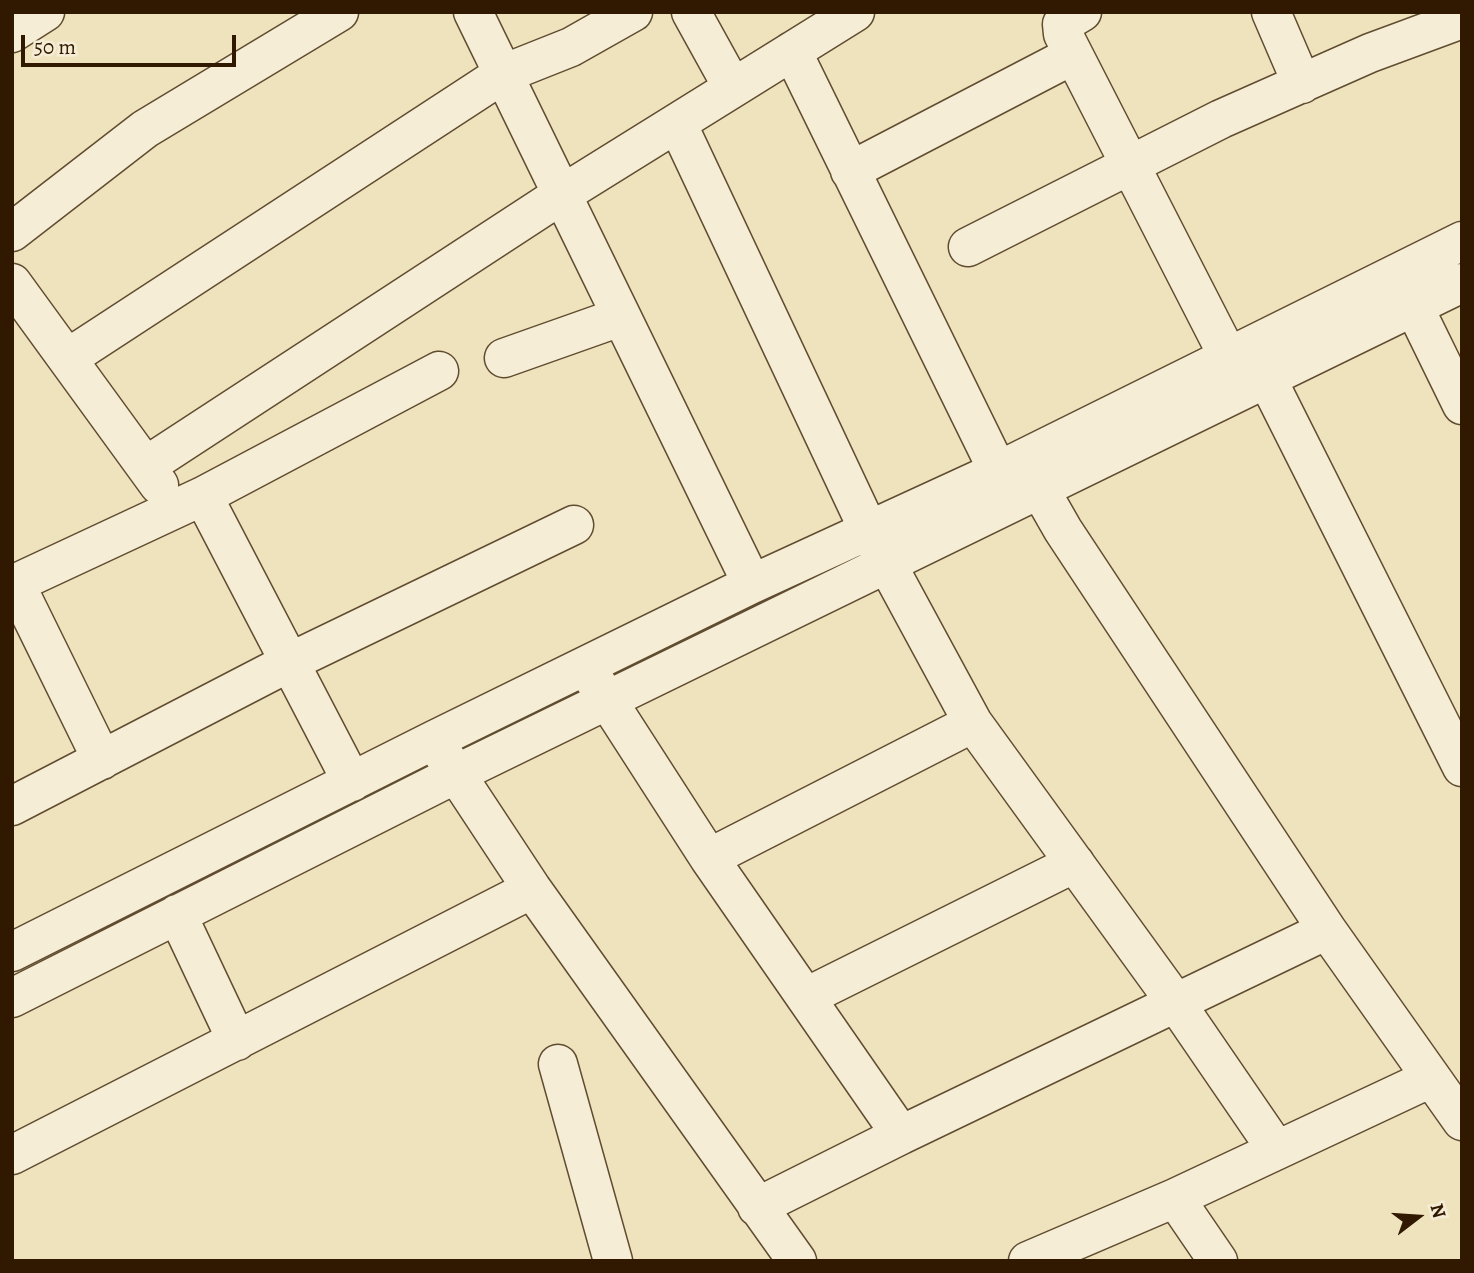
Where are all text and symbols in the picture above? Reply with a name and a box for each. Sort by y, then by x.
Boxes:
scale bar [24,21,240,65]
text: 50 m [34,33,76,61]
north arrow [1383,1182,1453,1252]
text: N [1424,1200,1453,1221]

